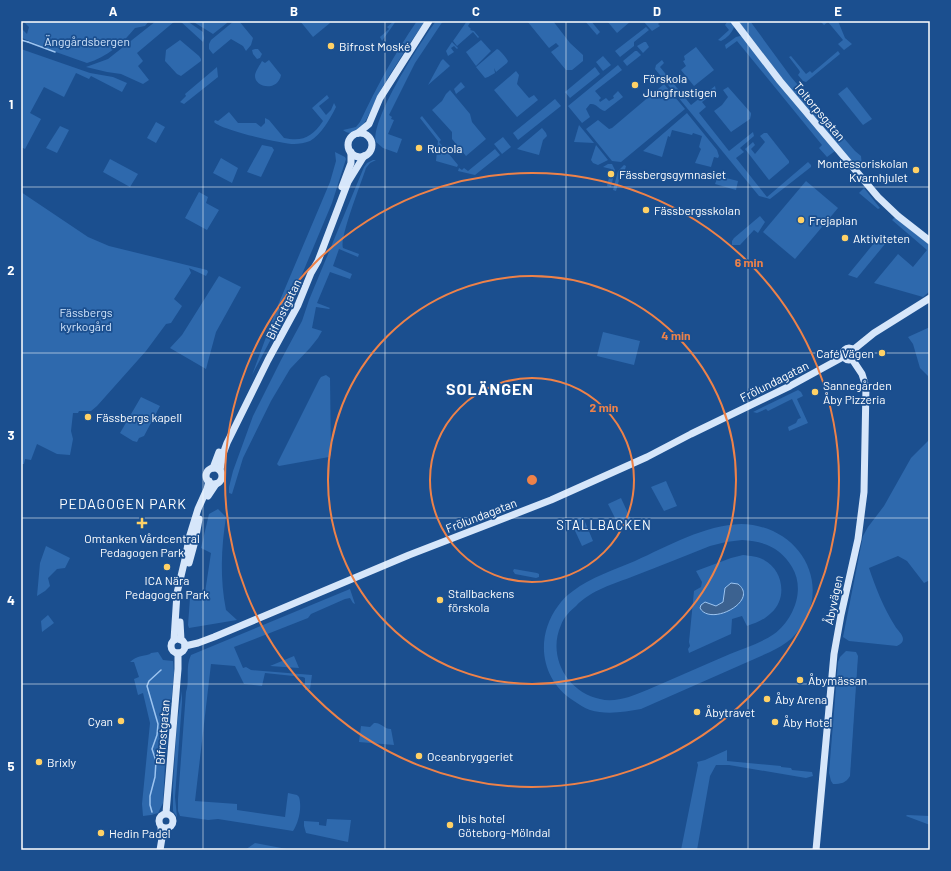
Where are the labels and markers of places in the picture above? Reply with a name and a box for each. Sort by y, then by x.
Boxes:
place label: Bifrost Moské [339,39,410,53]
marker: Bifrost Moské [326,41,336,51]
place label: Förskola Jungfrustigen [643,71,717,99]
marker: Förskola Jungfrustigen [630,80,640,90]
place label: Rucola [427,141,462,155]
marker: Rucola [414,143,424,153]
place label: Montessoriskolan Kvarnhjulet [817,156,908,184]
marker: Montessoriskolan Kvarnhjulet [911,165,921,175]
place label: Fässbergsgymnasiet [619,167,726,181]
marker: Fässbergsgymnasiet [606,169,616,179]
place label: Fässbergsskolan [654,203,740,217]
marker: Fässbergsskolan [641,205,651,215]
place label: Frejaplan [809,213,857,227]
marker: Frejaplan [796,215,806,225]
place label: Aktiviteten [853,231,910,245]
marker: Aktiviteten [840,233,850,243]
place label: Café Vägen [816,346,874,360]
marker: Café Vägen [877,348,887,358]
place label: Sannegården Åby Pizzeria [823,378,892,406]
marker: Sannegården Åby Pizzeria [810,387,820,397]
place label: Fässbergs kapell [96,410,182,424]
marker: Fässbergs kapell [83,412,93,422]
centre of rings [525,473,539,487]
marker: Omtanken Vårdcentral Pedagogen Park [136,517,148,529]
place label: Omtanken Vårdcentral Pedagogen Park [84,531,200,559]
marker: ICA Nära Pedagogen Park [162,562,172,572]
place label: ICA Nära Pedagogen Park [125,573,209,601]
place label: Stallbackens förskola [448,586,515,614]
marker: Stallbackens förskola [435,595,445,605]
place label: Åbymässan [808,673,867,687]
marker: Åbymässan [795,675,805,685]
place label: Åby Arena [775,692,827,706]
marker: Åby Arena [762,694,772,704]
place label: Åbytravet [705,705,755,719]
marker: Åbytravet [692,707,702,717]
place label: Cyan [88,714,113,728]
place label: Åby Hotel [783,715,832,729]
marker: Cyan [116,716,126,726]
marker: Åby Hotel [770,717,780,727]
place label: Oceanbryggeriet [427,749,513,763]
marker: Oceanbryggeriet [414,751,424,761]
place label: Brixly [47,755,76,769]
marker: Brixly [34,757,44,767]
place label: Ibis hotel Göteborg-Mölndal [458,811,550,839]
marker: Ibis hotel Göteborg-Mölndal [445,820,455,830]
place label: Hedin Padel [109,826,171,840]
marker: Hedin Padel [96,828,106,838]

